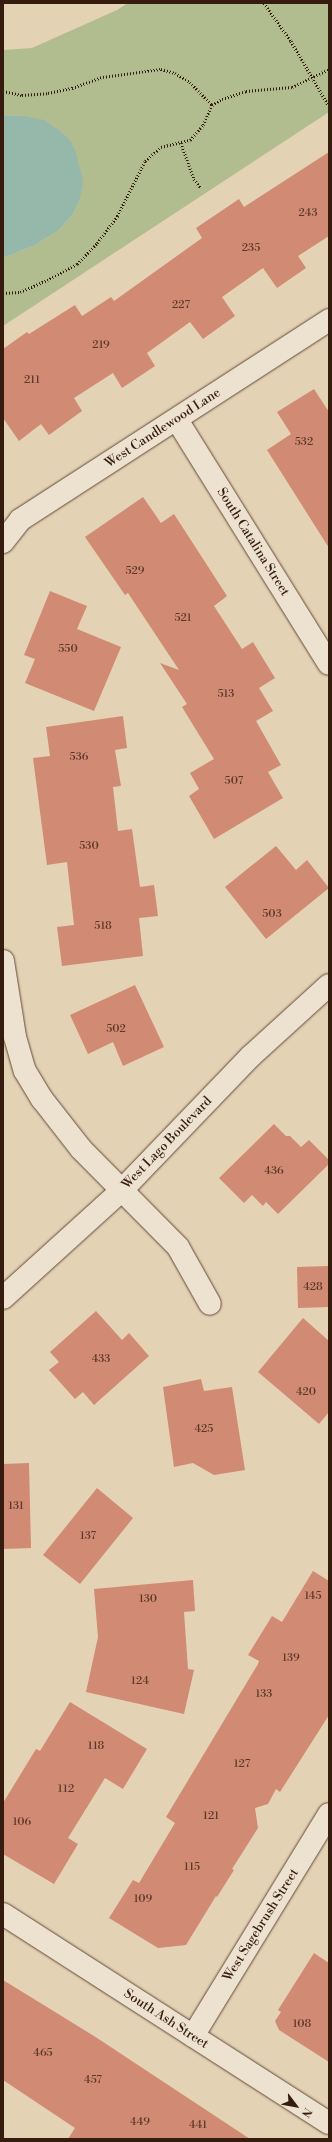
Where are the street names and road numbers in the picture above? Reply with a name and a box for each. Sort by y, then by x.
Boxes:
street label: West Candlewood Lane [102,385,224,471]
street label: South Catalina Street [213,485,293,599]
street label: West Lago Boulevard [119,1093,215,1193]
street label: West Sagebrush Street [220,1866,302,1984]
street label: South Ash Street [121,1986,211,2052]

